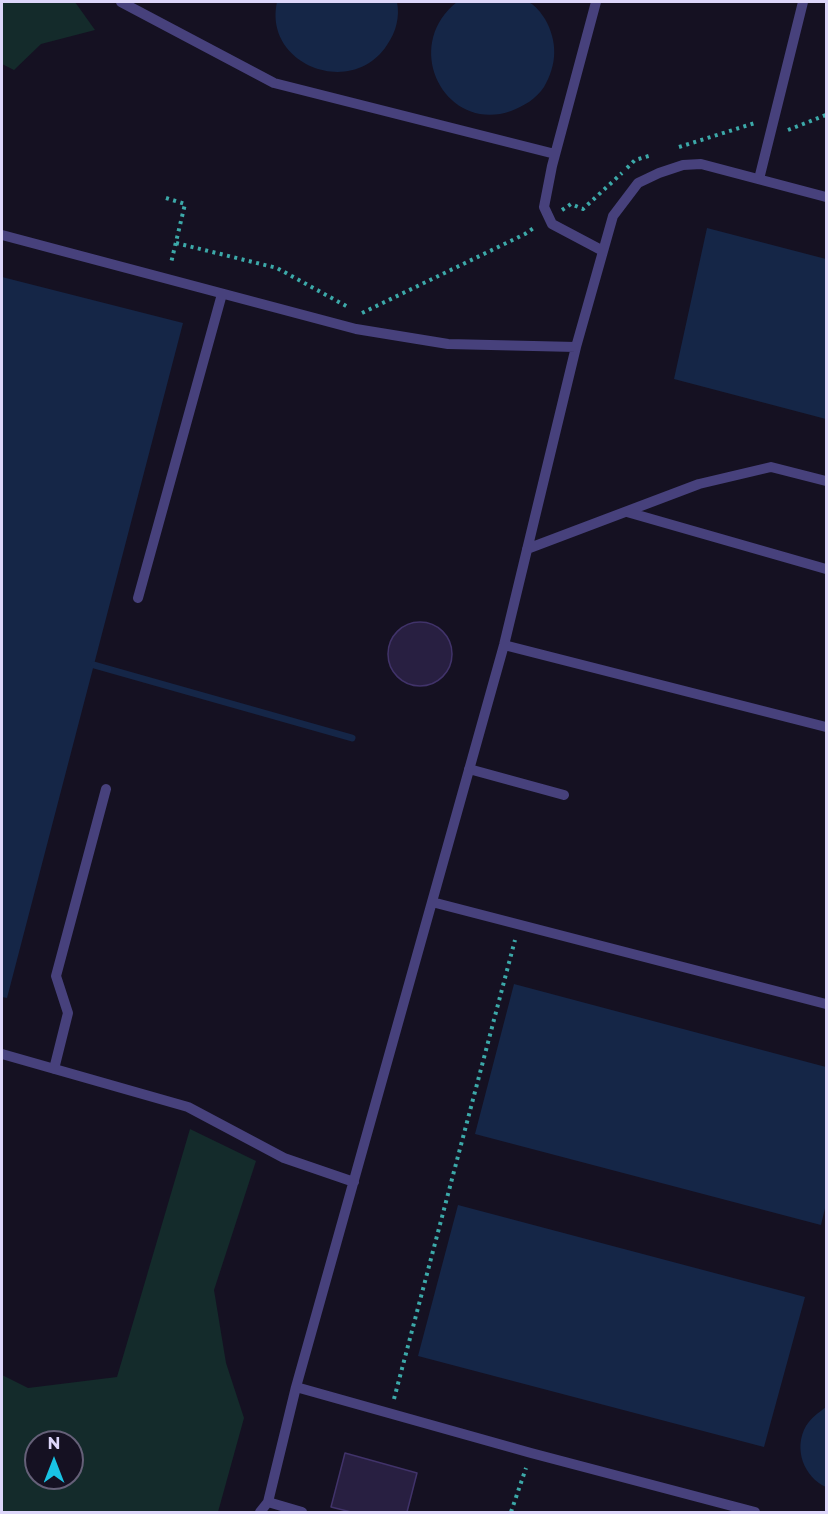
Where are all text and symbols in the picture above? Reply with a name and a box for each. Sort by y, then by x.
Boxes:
north arrow [24,1430,84,1490]
text: N [48,1434,60,1453]

